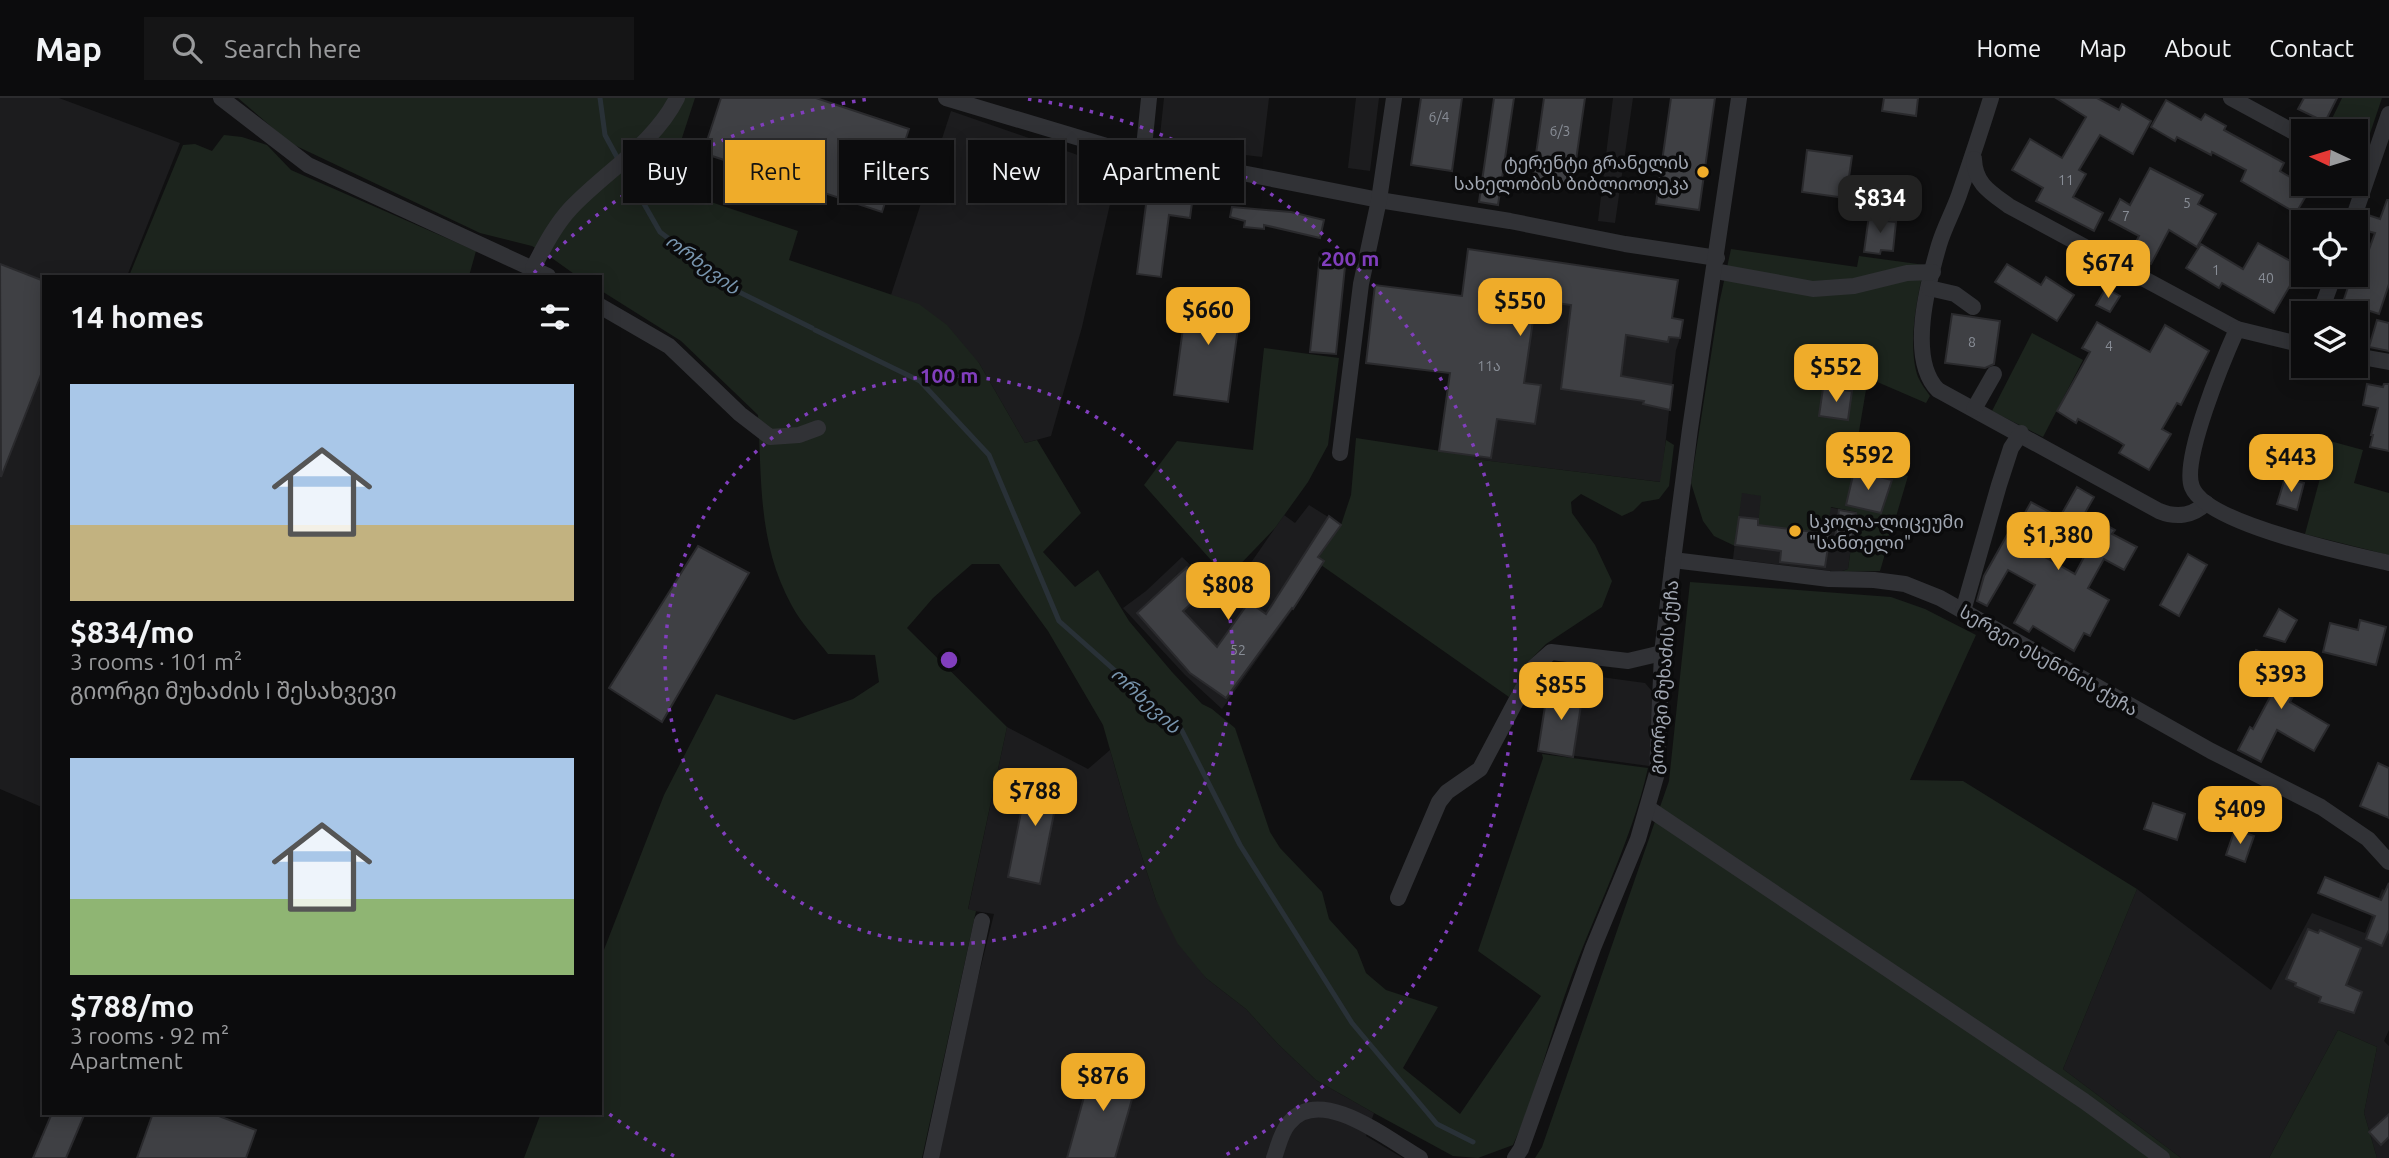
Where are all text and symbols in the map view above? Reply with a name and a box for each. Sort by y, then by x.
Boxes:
search box [144,17,634,80]
icon: search [168,29,206,67]
text: Map [35,30,102,67]
text: Search here [224,34,362,63]
text: Home [1976,35,2041,62]
text: Map [2079,35,2126,62]
text: About [2164,35,2231,62]
text: Contact [2269,35,2354,62]
house number: 6/4 [1429,109,1450,125]
north arrow [2291,119,2368,196]
map controls [2291,119,2368,378]
house number: 6/3 [1550,123,1570,139]
chip: Buy [623,140,711,203]
chip: Rent [725,140,825,203]
chip: Filters [839,140,954,203]
chip: New [968,140,1065,203]
chip: Apartment [1079,140,1244,203]
place label: ტერენტი გრანელის სახელობის ბიბლიოთეკა [1454,152,1689,195]
marker: ტერენტი გრანელის სახელობის ბიბლიოთეკა [1695,164,1711,180]
house number: 11 [2058,172,2074,188]
pin: $834 [1839,176,1921,235]
text: $834 [1854,185,1906,210]
house number: 5 [2183,195,2191,211]
house number: 7 [2122,208,2130,224]
button: locate [2291,210,2368,287]
water label: ორხევის [661,229,744,300]
pin: $674 [2067,240,2149,300]
text: 200 m [1321,246,1379,270]
text: $674 [2082,250,2134,275]
house number: 1 [2212,262,2220,278]
house number: 40 [2258,270,2274,286]
pin: $550 [1479,278,1561,338]
pin: $660 [1167,288,1249,347]
text: $550 [1494,288,1546,313]
text: $660 [1182,297,1234,322]
icon: filters [536,298,574,336]
text: 14 homes [70,300,204,334]
button: layers [2291,301,2368,378]
house number: 8 [1968,334,1976,350]
house number: 4 [2105,338,2113,354]
pin: $552 [1795,344,1877,404]
text: $552 [1810,354,1862,379]
house number: 11ა [1477,358,1501,374]
text: 100 m [920,363,978,387]
icon: home [259,429,385,555]
pin: $592 [1827,432,1909,492]
pin: $443 [2250,434,2332,494]
text: $592 [1842,442,1894,467]
text: $443 [2265,444,2317,469]
place label: სკოლა-ლიცეუმი "სანთელი" [1809,511,1964,554]
pin: $1,380 [2001,512,2115,572]
text: $1,380 [2023,522,2093,547]
marker: სკოლა-ლიცეუმი "სანთელი" [1787,523,1803,539]
pin: $808 [1187,562,1269,622]
text: $808 [1202,572,1254,597]
street label: გიორგი მუხაძის ქუჩა [1645,579,1683,775]
street label: სერგეი ესენინის ქუჩა [1955,601,2142,721]
text: $834/mo [70,615,194,649]
house number: 52 [1230,642,1246,658]
centre of rings [937,648,961,672]
text: 3 rooms · 101 m² [70,649,242,674]
pin: $393 [2240,652,2322,711]
text: $393 [2255,661,2307,686]
pin: $855 [1520,662,1602,722]
water label: ორხევის [1106,663,1185,739]
text: $855 [1535,672,1587,697]
text: გიორგი მუხაძის I შესახვევი [70,678,397,703]
pin: $788 [994,768,1076,828]
text: $788 [1009,778,1061,803]
pin: $409 [2199,786,2281,846]
text: $409 [2214,796,2266,821]
icon: home [259,804,385,930]
text: $788/mo [70,989,194,1023]
text: 3 rooms · 92 m² [70,1023,229,1048]
text: Apartment [70,1048,183,1073]
pin: $876 [1062,1054,1144,1113]
text: $876 [1077,1063,1129,1088]

